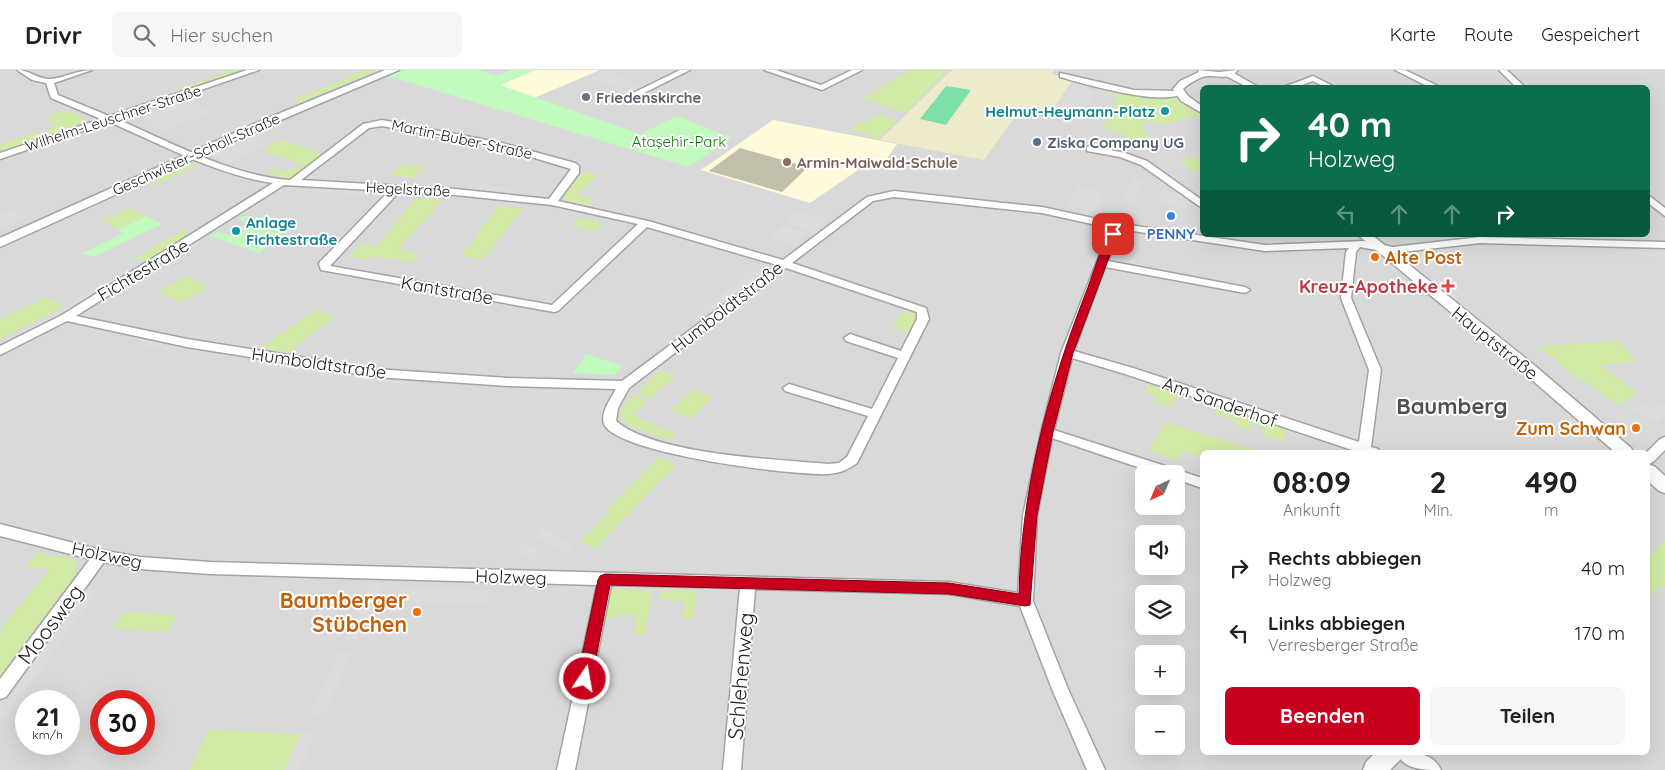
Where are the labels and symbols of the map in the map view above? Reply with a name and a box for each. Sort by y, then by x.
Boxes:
street label: Wilhelm-Leuschner-Straße [23,81,203,155]
place label: Friedenskirche [596,88,701,107]
marker: Friedenskirche [580,91,592,103]
place label: Helmut-Heymann-Platz [985,102,1155,121]
marker: Helmut-Heymann-Platz [1159,105,1171,117]
street label: Geschwister-Scholl-Straße [109,108,283,200]
street label: Martin-Buber-Straße [390,115,534,163]
park label: Ataşehir-Park [632,132,726,151]
place label: Ziska Company UG [1047,133,1184,152]
marker: Ziska Company UG [1031,136,1043,148]
place label: Armin-Maiwald-Schule [797,153,958,172]
marker: Armin-Maiwald-Schule [781,156,793,168]
street label: Hegelstraße [365,177,451,201]
marker: PENNY [1165,210,1177,222]
place label: Anlage Fichtestraße [246,213,338,249]
pin [1092,213,1134,255]
place label: PENNY [1147,224,1195,243]
marker: Anlage Fichtestraße [230,225,242,237]
street label: Fichtestraße [93,234,193,306]
place label: Alte Post [1385,246,1462,269]
marker: Alte Post [1369,251,1381,263]
street label: Humboldtstraße [666,256,788,358]
street label: Kantstraße [399,271,495,309]
place label: Kreuz-Apotheke [1299,275,1438,298]
marker: Kreuz-Apotheke [1442,280,1454,292]
street label: Hauptstraße [1447,301,1543,385]
street label: Humboldtstraße [250,342,388,384]
street label: Am Sanderhof [1160,372,1281,433]
district label: Baumberg [1396,392,1508,420]
place label: Zum Schwan [1516,417,1626,440]
marker: Zum Schwan [1630,422,1642,434]
north arrow [1135,465,1185,515]
street label: Holzweg [70,536,144,574]
street label: Holzweg [475,564,547,590]
street label: Moosweg [12,579,88,669]
place label: Baumberger Stübchen [280,587,407,637]
marker: Baumberger Stübchen [411,606,423,618]
street label: Schlehenweg [721,611,759,741]
position arrow [558,652,610,704]
speed limit sign: 30 [90,690,155,755]

